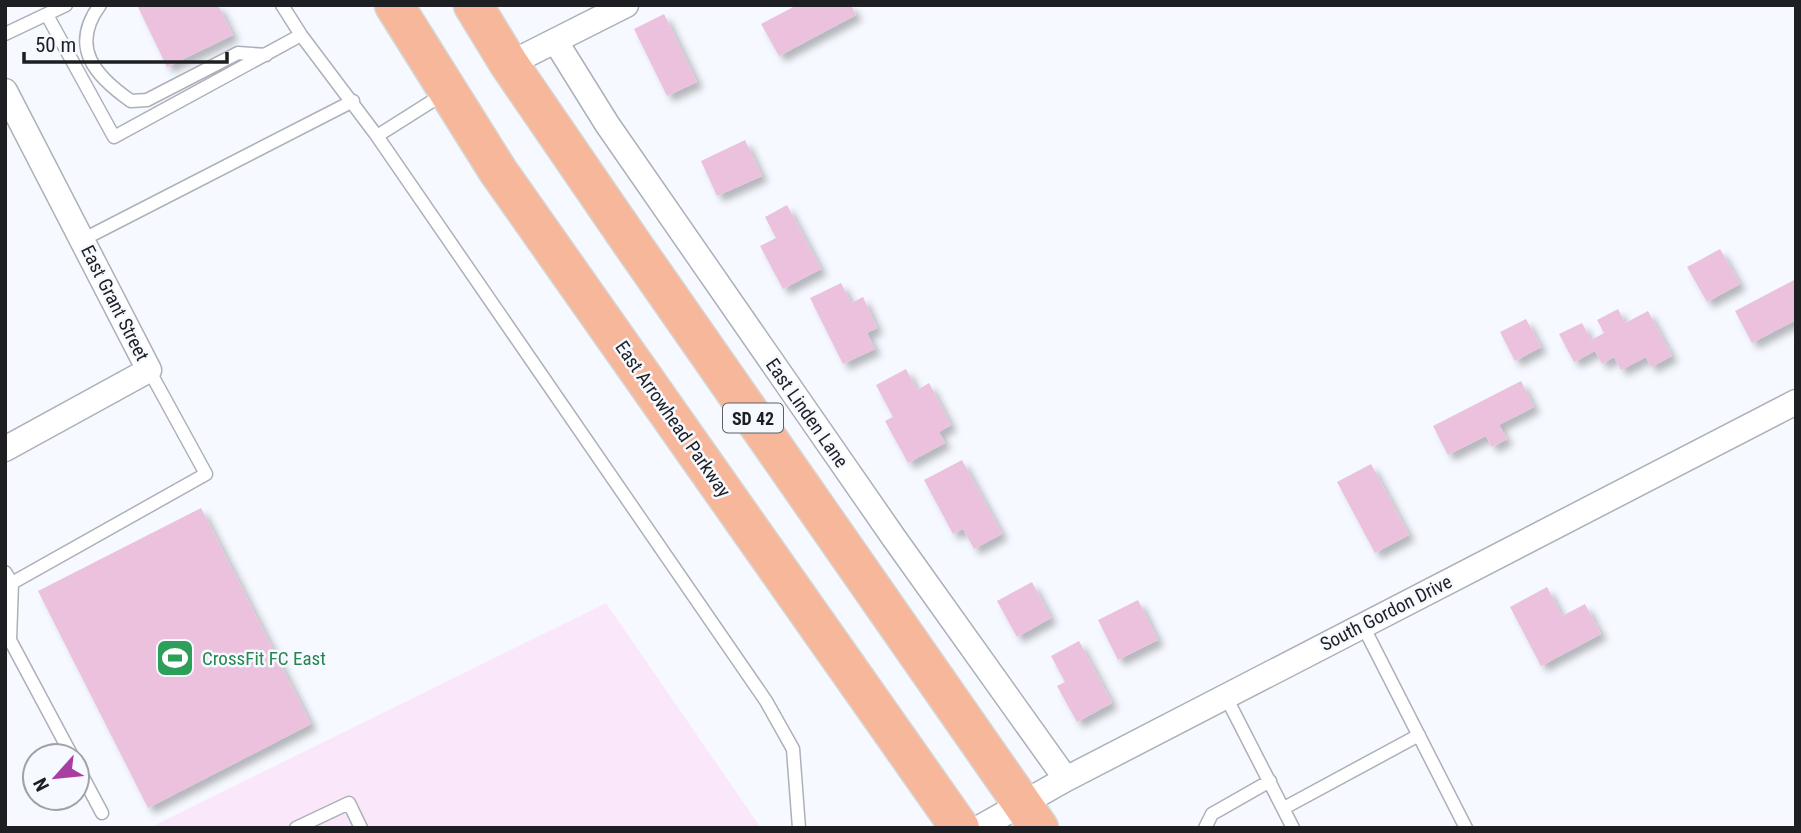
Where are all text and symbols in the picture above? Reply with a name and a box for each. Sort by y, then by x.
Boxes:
scale bar [24,21,228,65]
text: 50 m [35,33,76,57]
street label: East Grant Street [76,241,154,365]
street label: East Arrowhead Parkway [610,336,736,502]
street label: East Linden Lane [761,354,853,472]
road number: SD 42 [723,404,783,432]
street label: South Gordon Drive [1316,570,1456,656]
sports icon: CrossFit FC East [154,637,196,679]
place label: CrossFit FC East [202,647,326,670]
north arrow [21,742,91,812]
text: N [28,774,54,795]

